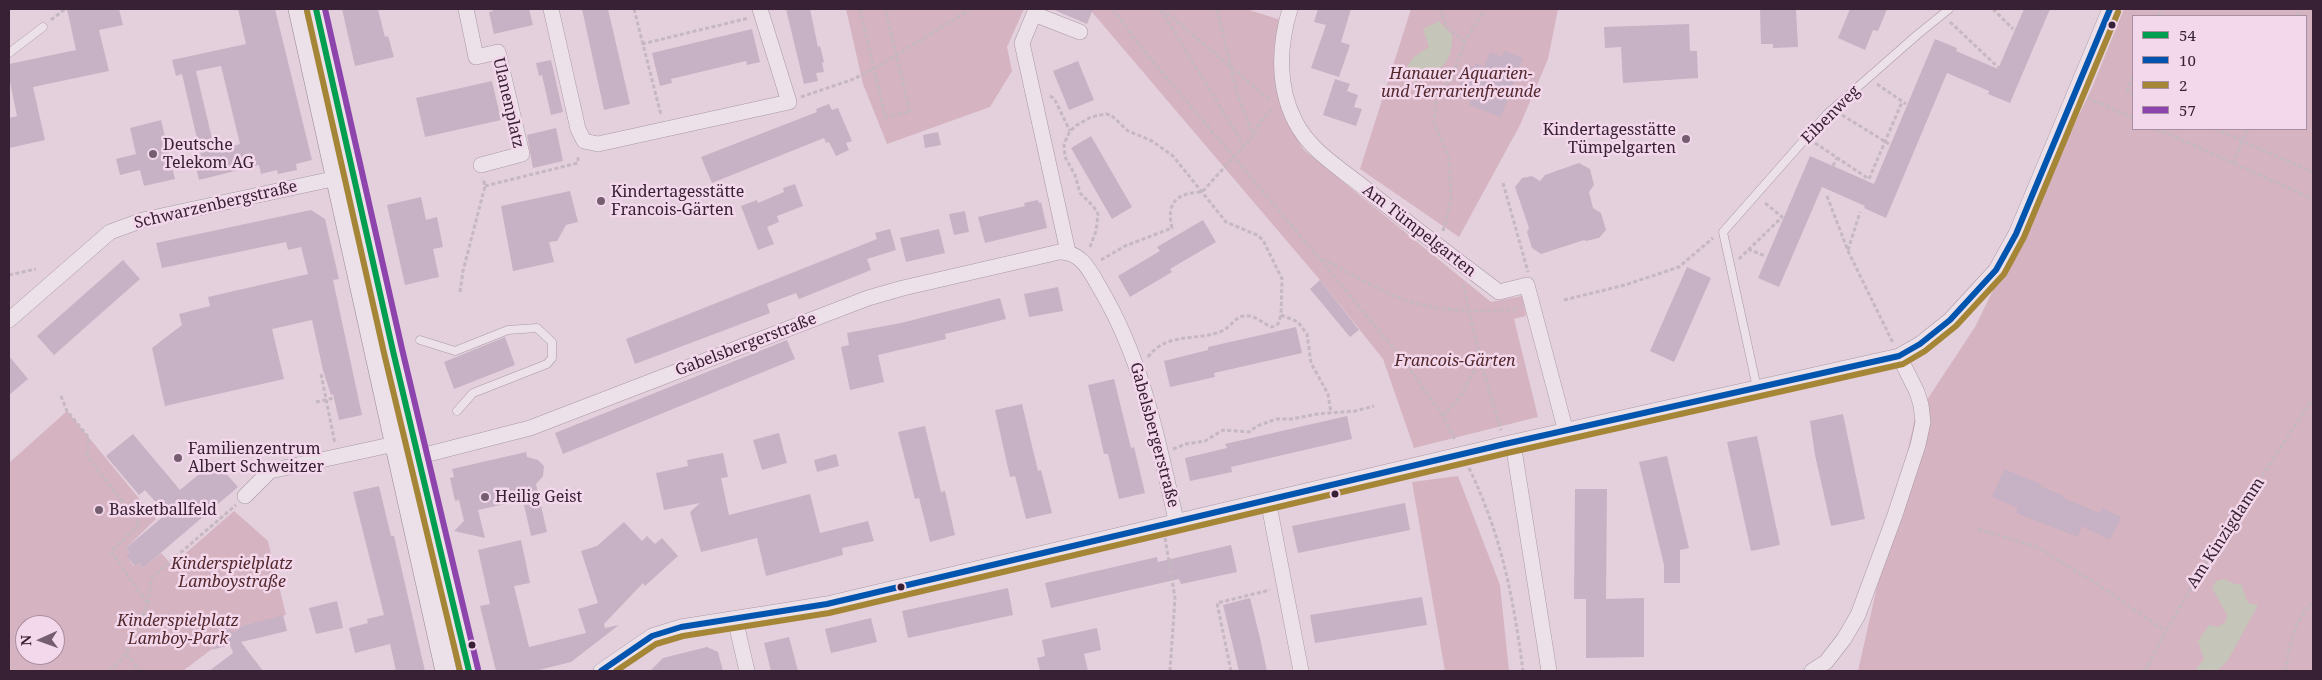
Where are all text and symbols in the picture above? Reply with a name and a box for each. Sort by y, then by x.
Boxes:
legend [2132,15,2307,130]
unlabelled marker [2107,20,2117,30]
text: 54 [2179,25,2196,45]
text: 10 [2179,50,2196,70]
street label: Ulanenplatz [488,56,528,150]
park label: Hanauer Aquarien- und Terrarienfreunde [1381,64,1541,102]
text: 2 [2179,75,2187,95]
street label: Eibenweg [1798,82,1864,148]
text: 57 [2179,100,2196,120]
place label: Kindertagesstätte Tümpelgarten [1543,120,1676,158]
marker: Kindertagesstätte Tümpelgarten [1680,133,1692,145]
place label: Deutsche Telekom AG [163,135,254,173]
marker: Deutsche Telekom AG [147,148,159,160]
street label: Schwarzenbergstraße [133,177,299,233]
street label: Am Tümpelgarten [1358,181,1480,281]
place label: Kindertagesstätte Francois-Gärten [611,182,744,220]
marker: Kindertagesstätte Francois-Gärten [595,195,607,207]
street label: Gabelsbergerstraße [673,309,819,381]
park label: Francois-Gärten [1394,351,1516,371]
street label: Gabelsbergerstraße [1125,360,1183,510]
place label: Familienzentrum Albert Schweitzer [188,439,324,477]
marker: Familienzentrum Albert Schweitzer [172,452,184,464]
street label: Am Kinzigdamm [2183,474,2269,592]
place label: Heilig Geist [495,487,582,507]
unlabelled marker [1330,489,1340,499]
marker: Heilig Geist [479,491,491,503]
place label: Basketballfeld [109,500,217,520]
marker: Basketballfeld [93,504,105,516]
park label: Kinderspielplatz Lamboystraße [171,554,293,592]
unlabelled marker [896,582,906,592]
park label: Kinderspielplatz Lamboy-Park [117,611,239,649]
north arrow [15,615,65,665]
text: N [16,635,35,646]
unlabelled marker [467,640,477,650]

